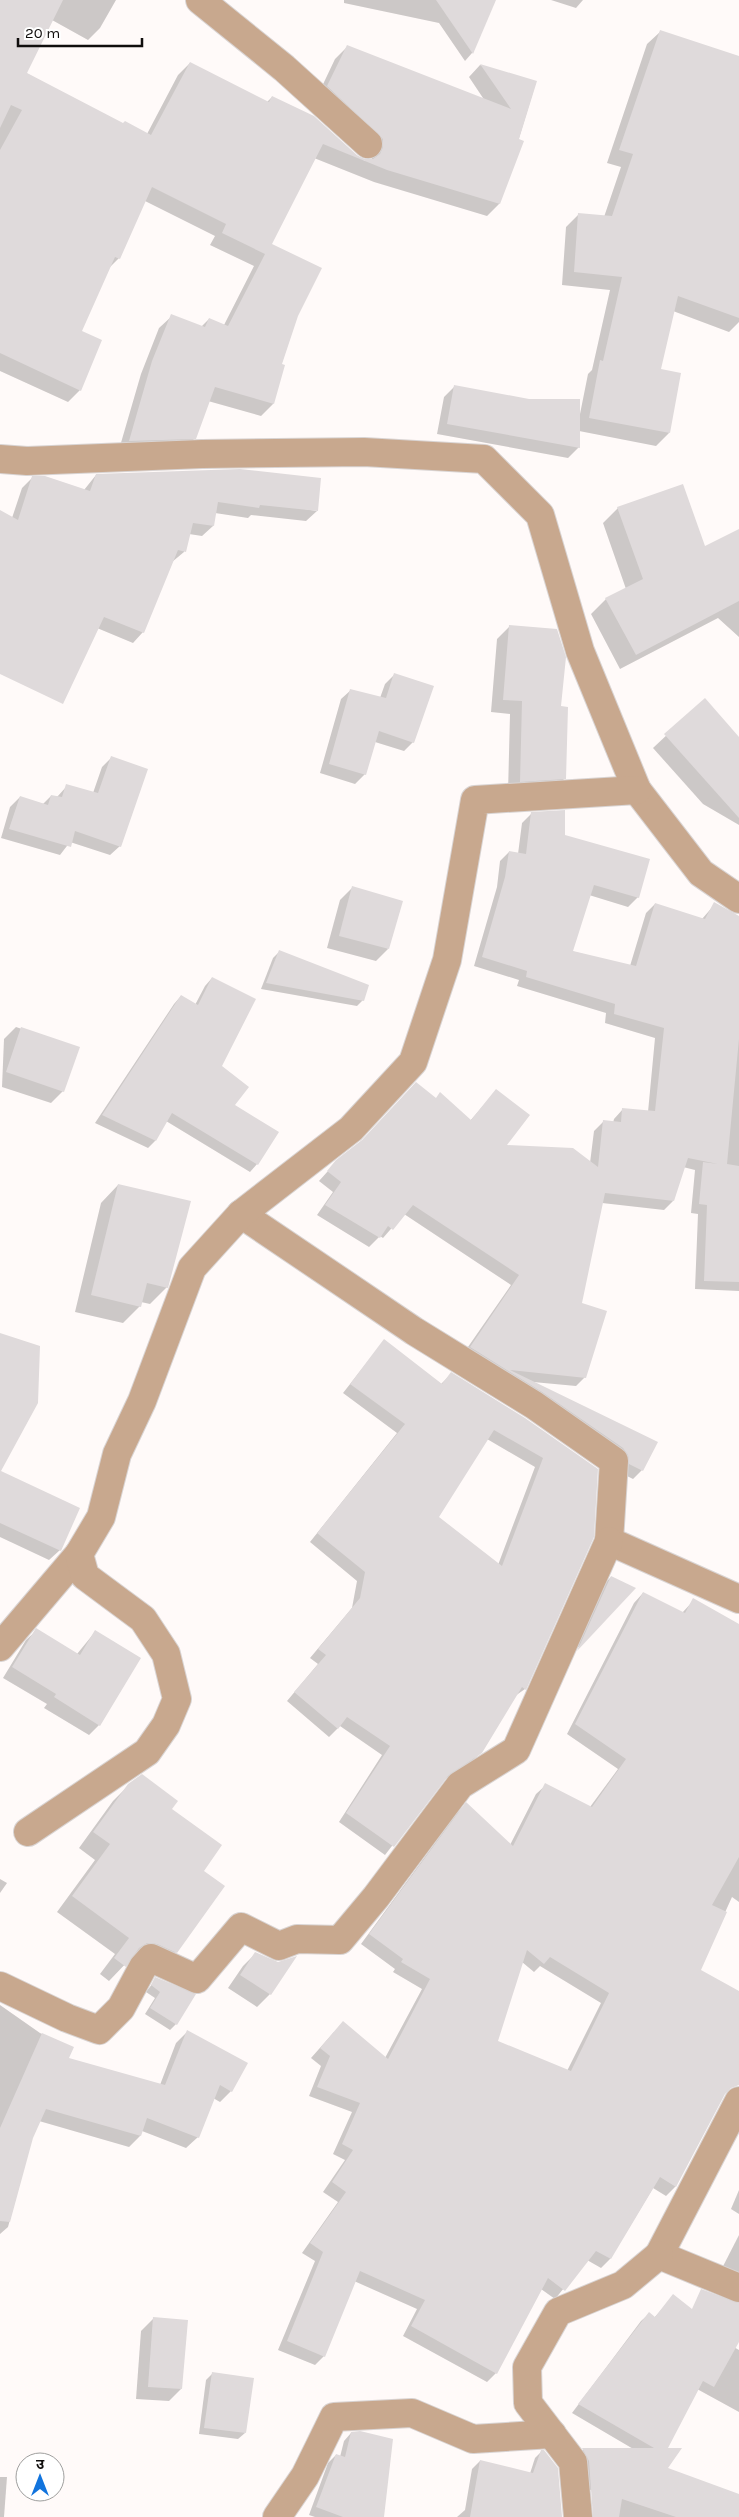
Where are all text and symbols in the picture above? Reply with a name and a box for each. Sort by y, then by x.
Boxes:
scale bar [18,15,141,47]
text: 20 m [25,24,60,42]
north arrow [15,2452,65,2502]
text: उ [36,2456,45,2473]

